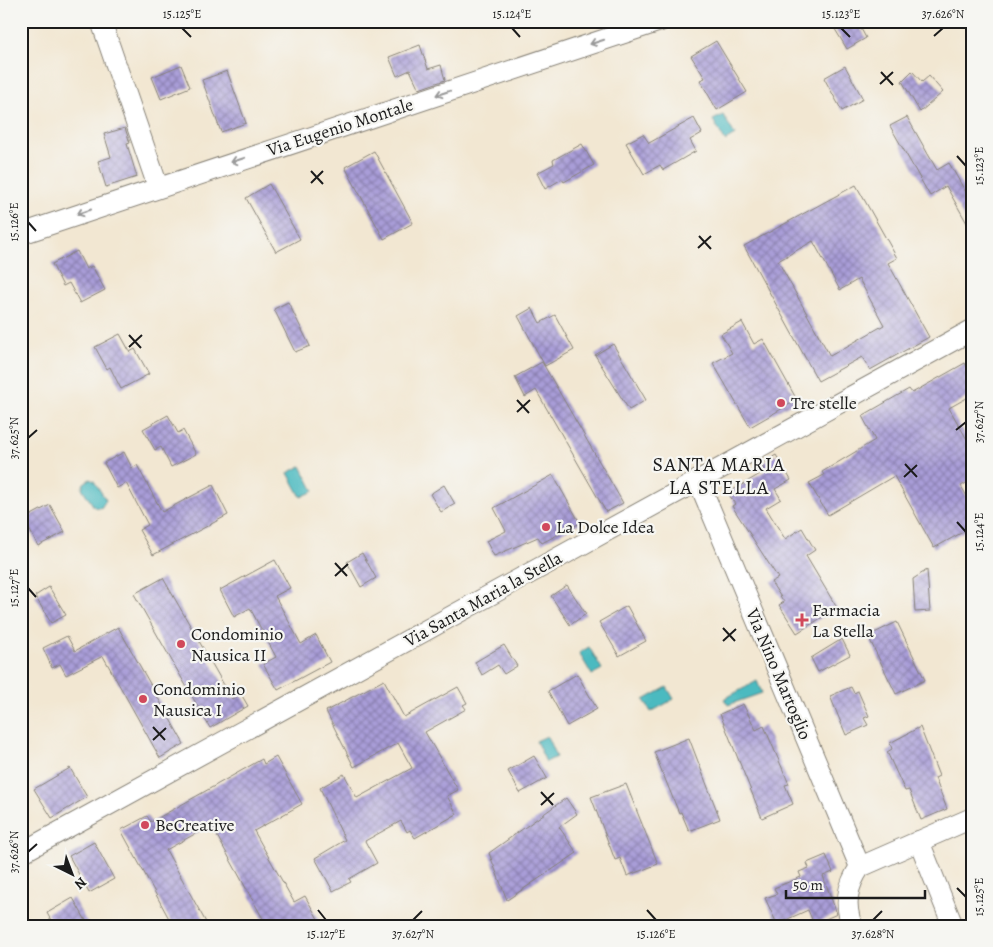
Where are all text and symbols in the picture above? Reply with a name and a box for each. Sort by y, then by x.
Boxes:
text: 15.125°E [163,6,201,22]
text: 15.124°E [493,6,531,22]
text: 15.123°E [822,6,860,22]
text: 37.626°N [922,6,965,22]
one-way arrow [590,38,605,47]
one-way arrow [435,89,451,98]
street label: Via Eugenio Montale [263,92,416,162]
text: 15.123°E [971,147,987,185]
one-way arrow [231,156,247,166]
text: 15.126°E [6,203,22,242]
one-way arrow [77,208,93,217]
place label: Tre stelle [791,391,857,415]
marker: Tre stelle [775,397,787,409]
text: 37.627°N [971,401,987,443]
text: 37.625°N [6,416,22,459]
district label: SANTA MARIA LA STELLA [653,451,785,501]
text: 15.124°E [971,513,987,551]
place label: La Dolce Idea [556,515,655,539]
marker: La Dolce Idea [540,521,552,533]
street label: Via Santa Maria la Stella [399,545,567,653]
text: 15.127°E [6,569,22,607]
place label: Farmacia La Stella [812,598,881,643]
street label: Via Nino Martoglio [740,604,817,743]
marker: Farmacia La Stella [796,614,808,626]
place label: Condominio Nausica II [191,622,283,667]
marker: Condominio Nausica II [175,638,187,650]
place label: Condominio Nausica I [153,677,245,722]
marker: Condominio Nausica I [137,693,149,705]
place label: BeCreative [155,813,235,837]
marker: BeCreative [139,819,151,831]
text: 37.626°N [6,830,22,873]
north arrow [48,850,98,900]
scale bar [786,867,924,899]
text: N [70,873,91,894]
text: 50 m [793,875,823,895]
text: 15.125°E [971,878,987,916]
text: 15.127°E [307,926,345,942]
text: 37.627°N [392,926,434,942]
text: 15.126°E [637,926,676,942]
text: 37.628°N [851,926,895,942]

